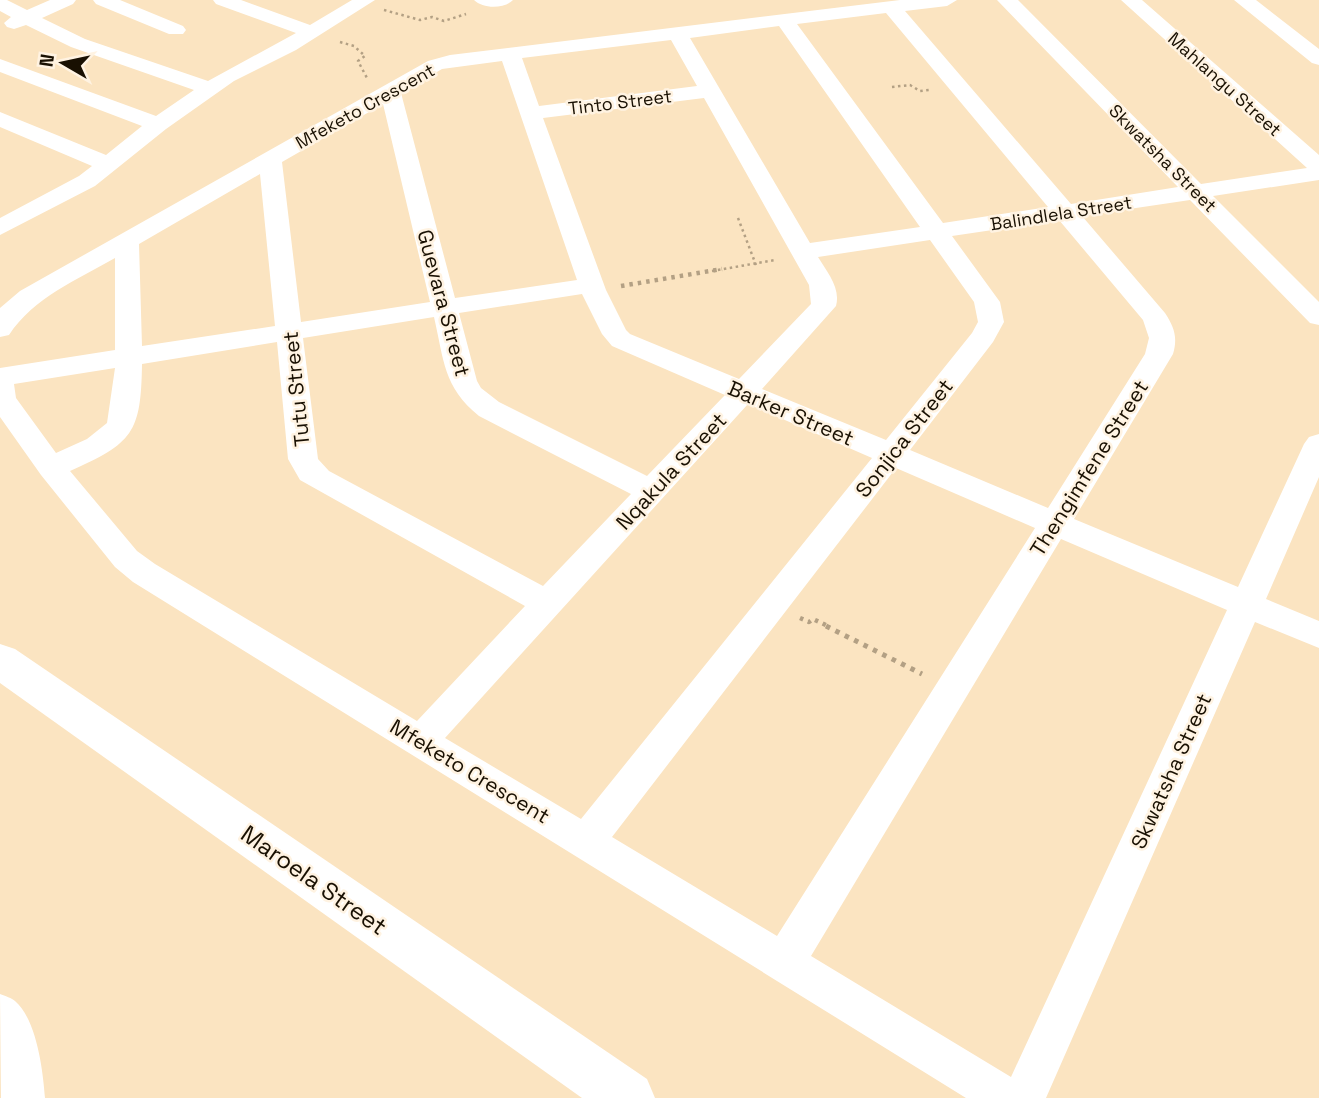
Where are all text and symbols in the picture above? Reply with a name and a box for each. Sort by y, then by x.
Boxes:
street label: Mahlangu Street [1163,27,1287,141]
north arrow [28,28,98,98]
text: N [33,52,60,69]
street label: Mfeketo Crescent [291,58,439,154]
street label: Tinto Street [567,84,673,120]
street label: Skwatsha Street [1104,99,1222,217]
street label: Balindlela Street [989,190,1133,236]
street label: Guevara Street [411,227,477,379]
street label: Tutu Street [277,330,315,448]
street label: Sonjica Street [849,373,959,503]
street label: Barker Street [724,374,858,452]
street label: Thengimfene Street [1024,375,1154,561]
street label: Nqakula Street [610,407,732,535]
street label: Skwatsha Street [1125,689,1217,853]
street label: Mfeketo Crescent [385,713,555,829]
street label: Maroela Street [235,818,393,942]

